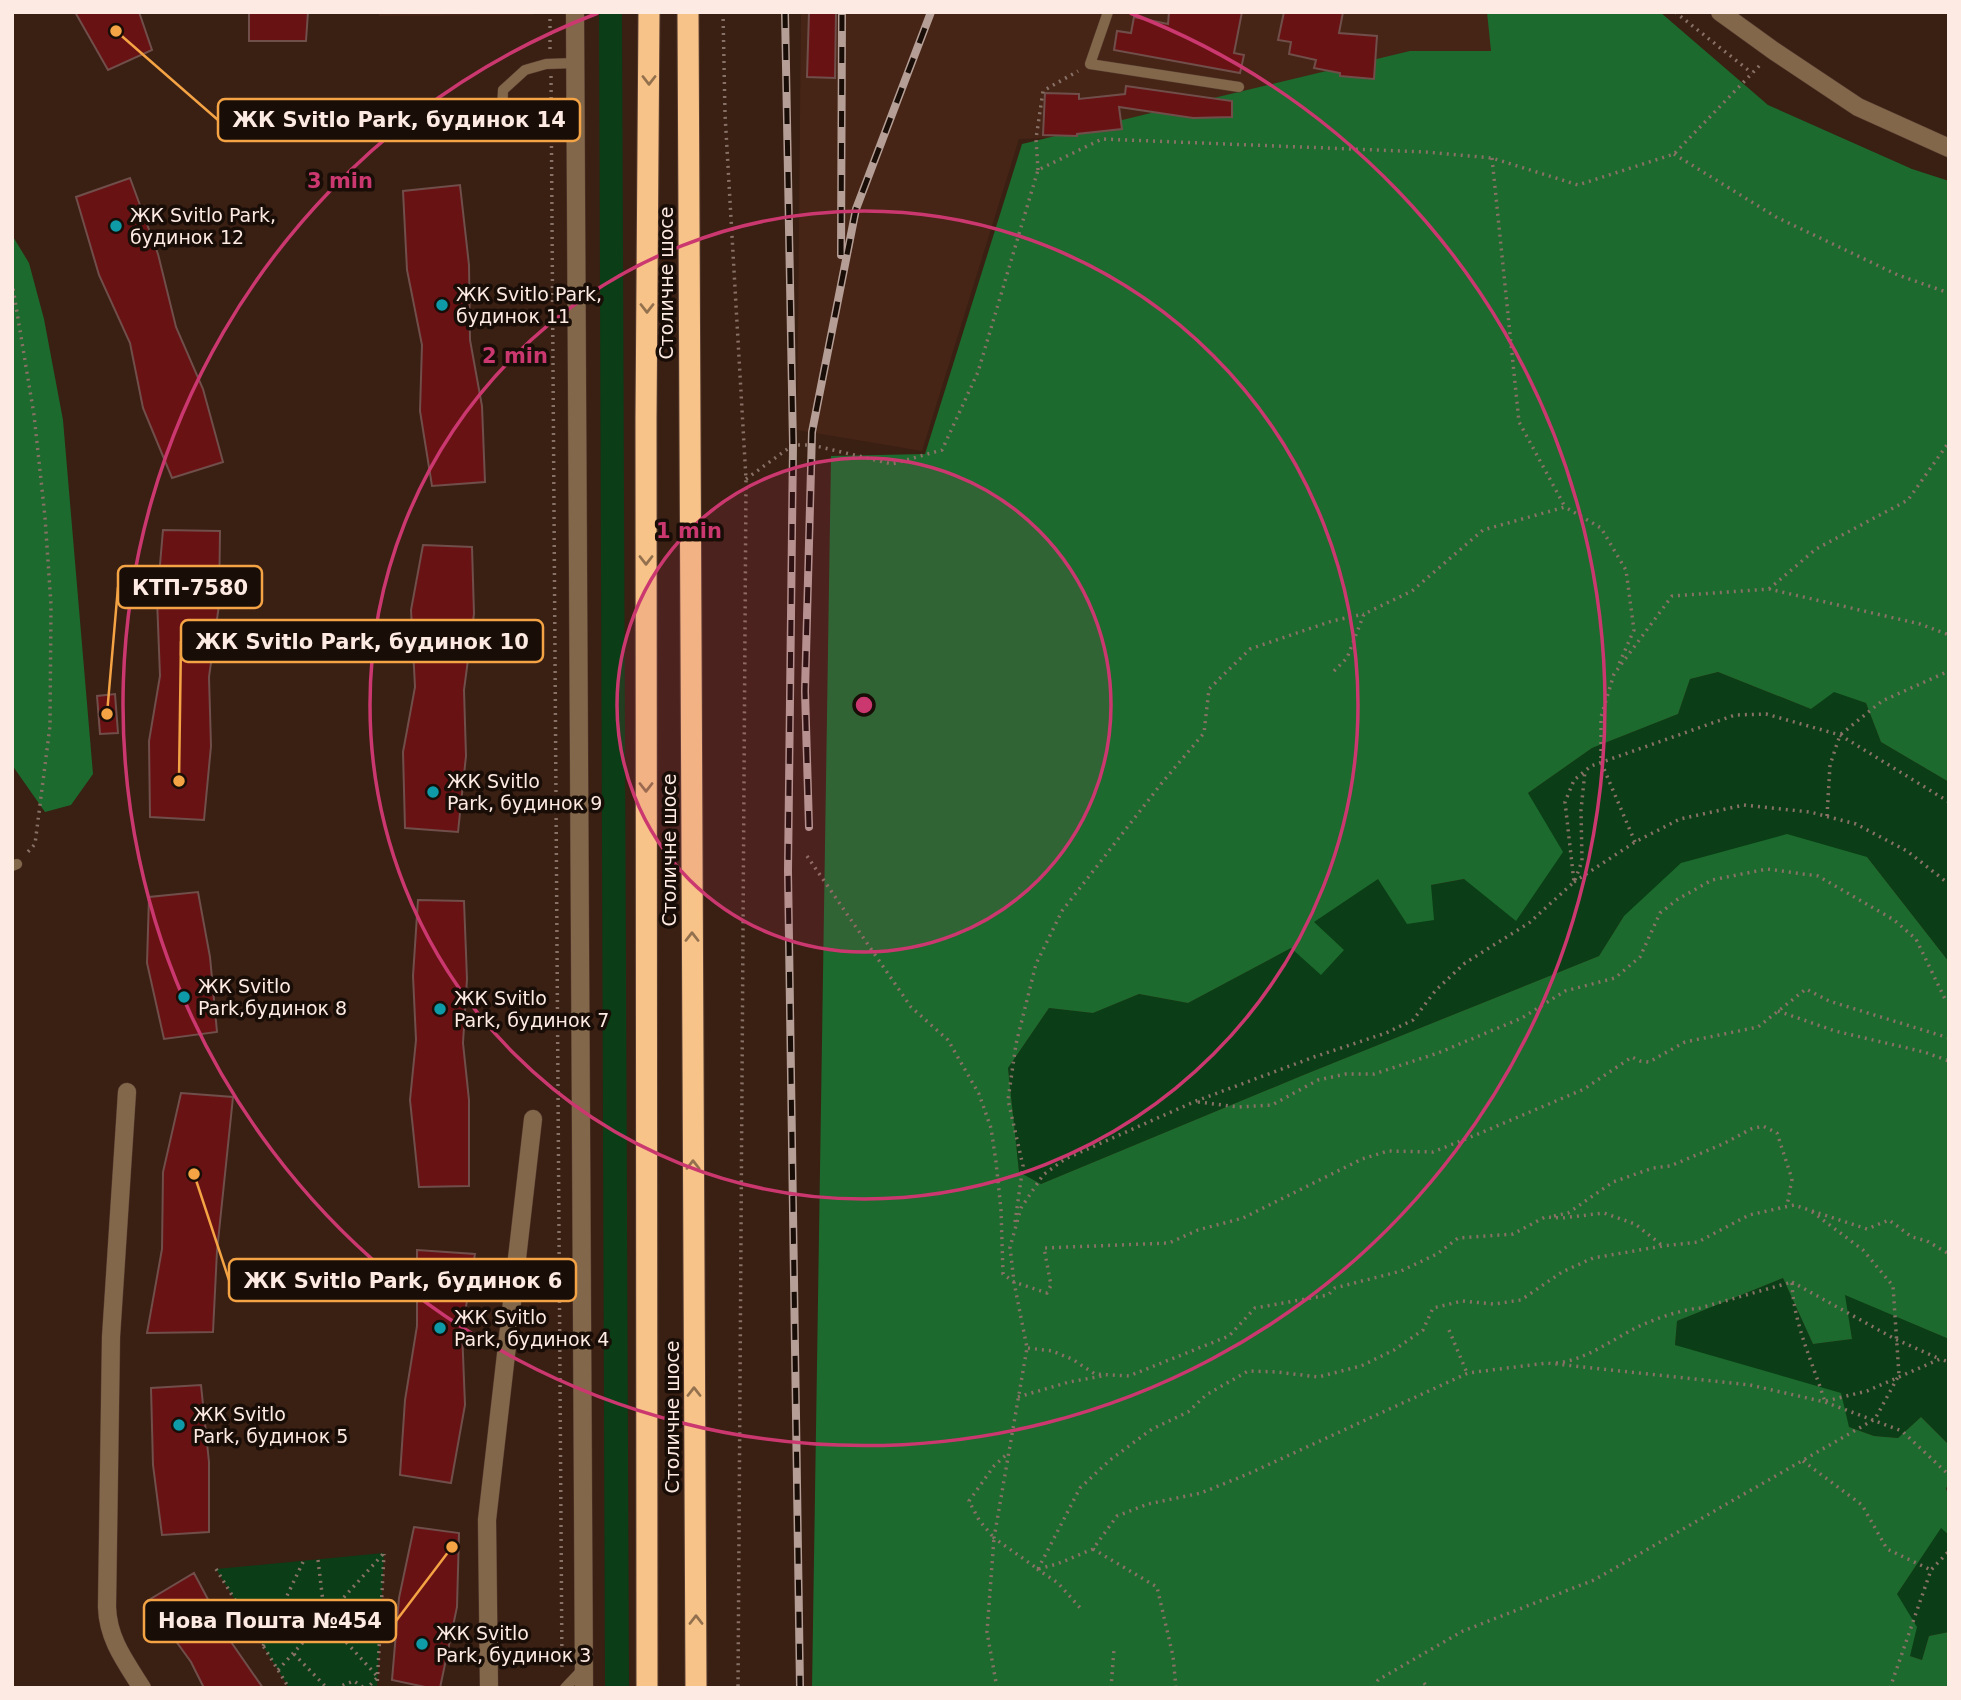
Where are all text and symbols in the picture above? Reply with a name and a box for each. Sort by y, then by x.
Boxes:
one-way arrow [641,75,656,86]
callout: ЖК Svitlo Park, будинок 14 [218,99,580,141]
text: ЖК Svitlo Park, будинок 14 [232,108,566,132]
text: 3 min [307,169,373,193]
place label: ЖК Svitlo Park, будинок 12 [130,204,276,248]
street label: Столичне шосе [655,207,677,359]
marker: ЖК Svitlo Park, будинок 12 [108,218,124,234]
place label: ЖК Svitlo Park, будинок 11 [456,283,602,327]
marker: ЖК Svitlo Park, будинок 11 [434,297,450,313]
one-way arrow [639,303,655,314]
text: 2 min [482,344,548,368]
text: 1 min [656,519,722,543]
one-way arrow [638,555,654,566]
callout: КТП-7580 [118,566,262,608]
text: КТП-7580 [132,576,248,600]
callout: ЖК Svitlo Park, будинок 10 [181,620,543,662]
text: ЖК Svitlo Park, будинок 10 [195,630,529,654]
centre of rings [852,693,876,717]
place label: ЖК Svitlo Park, будинок 9 [447,770,602,814]
street label: Столичне шосе [658,774,680,926]
one-way arrow [638,783,654,793]
marker: ЖК Svitlo Park, будинок 9 [425,784,441,800]
one-way arrow [684,931,700,942]
place label: ЖК Svitlo Park,будинок 8 [198,975,347,1019]
place label: ЖК Svitlo Park, будинок 7 [454,987,609,1031]
marker: ЖК Svitlo Park,будинок 8 [176,989,192,1005]
marker: ЖК Svitlo Park, будинок 7 [432,1001,448,1017]
one-way arrow [685,1159,701,1169]
callout: ЖК Svitlo Park, будинок 6 [229,1259,576,1301]
text: ЖК Svitlo Park, будинок 6 [244,1269,562,1293]
place label: ЖК Svitlo Park, будинок 4 [454,1306,609,1350]
marker: ЖК Svitlo Park, будинок 4 [432,1320,448,1336]
street label: Столичне шосе [661,1341,683,1493]
one-way arrow [687,1386,702,1397]
place label: ЖК Svitlo Park, будинок 5 [193,1403,348,1447]
marker: ЖК Svitlo Park, будинок 5 [171,1417,187,1433]
callout: Нова Пошта №454 [144,1600,396,1642]
text: Нова Пошта №454 [158,1609,382,1633]
one-way arrow [688,1614,704,1624]
place label: ЖК Svitlo Park, будинок 3 [436,1622,591,1666]
marker: ЖК Svitlo Park, будинок 3 [414,1636,430,1652]

